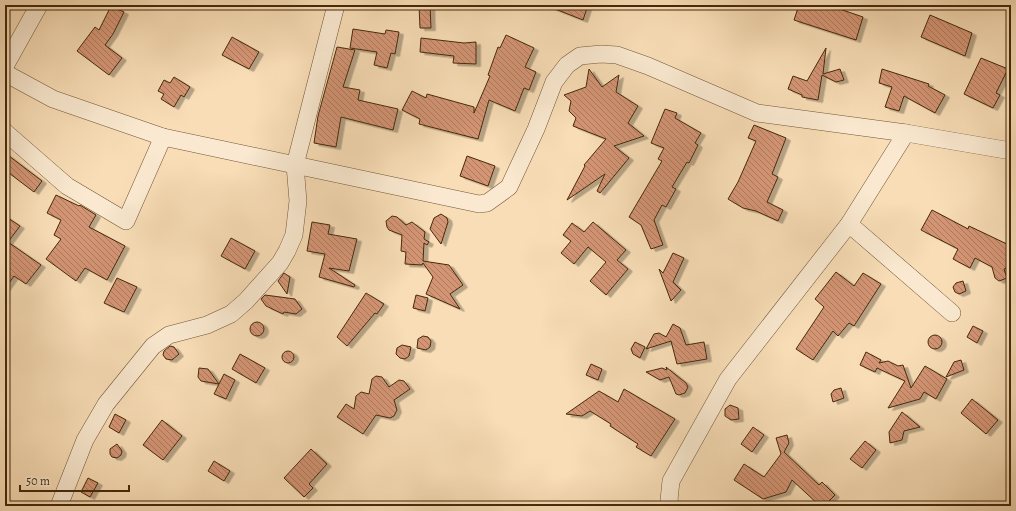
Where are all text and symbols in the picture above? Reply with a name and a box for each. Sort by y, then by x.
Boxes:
scale bar [20,467,129,493]
text: 50 m [26,473,50,489]

